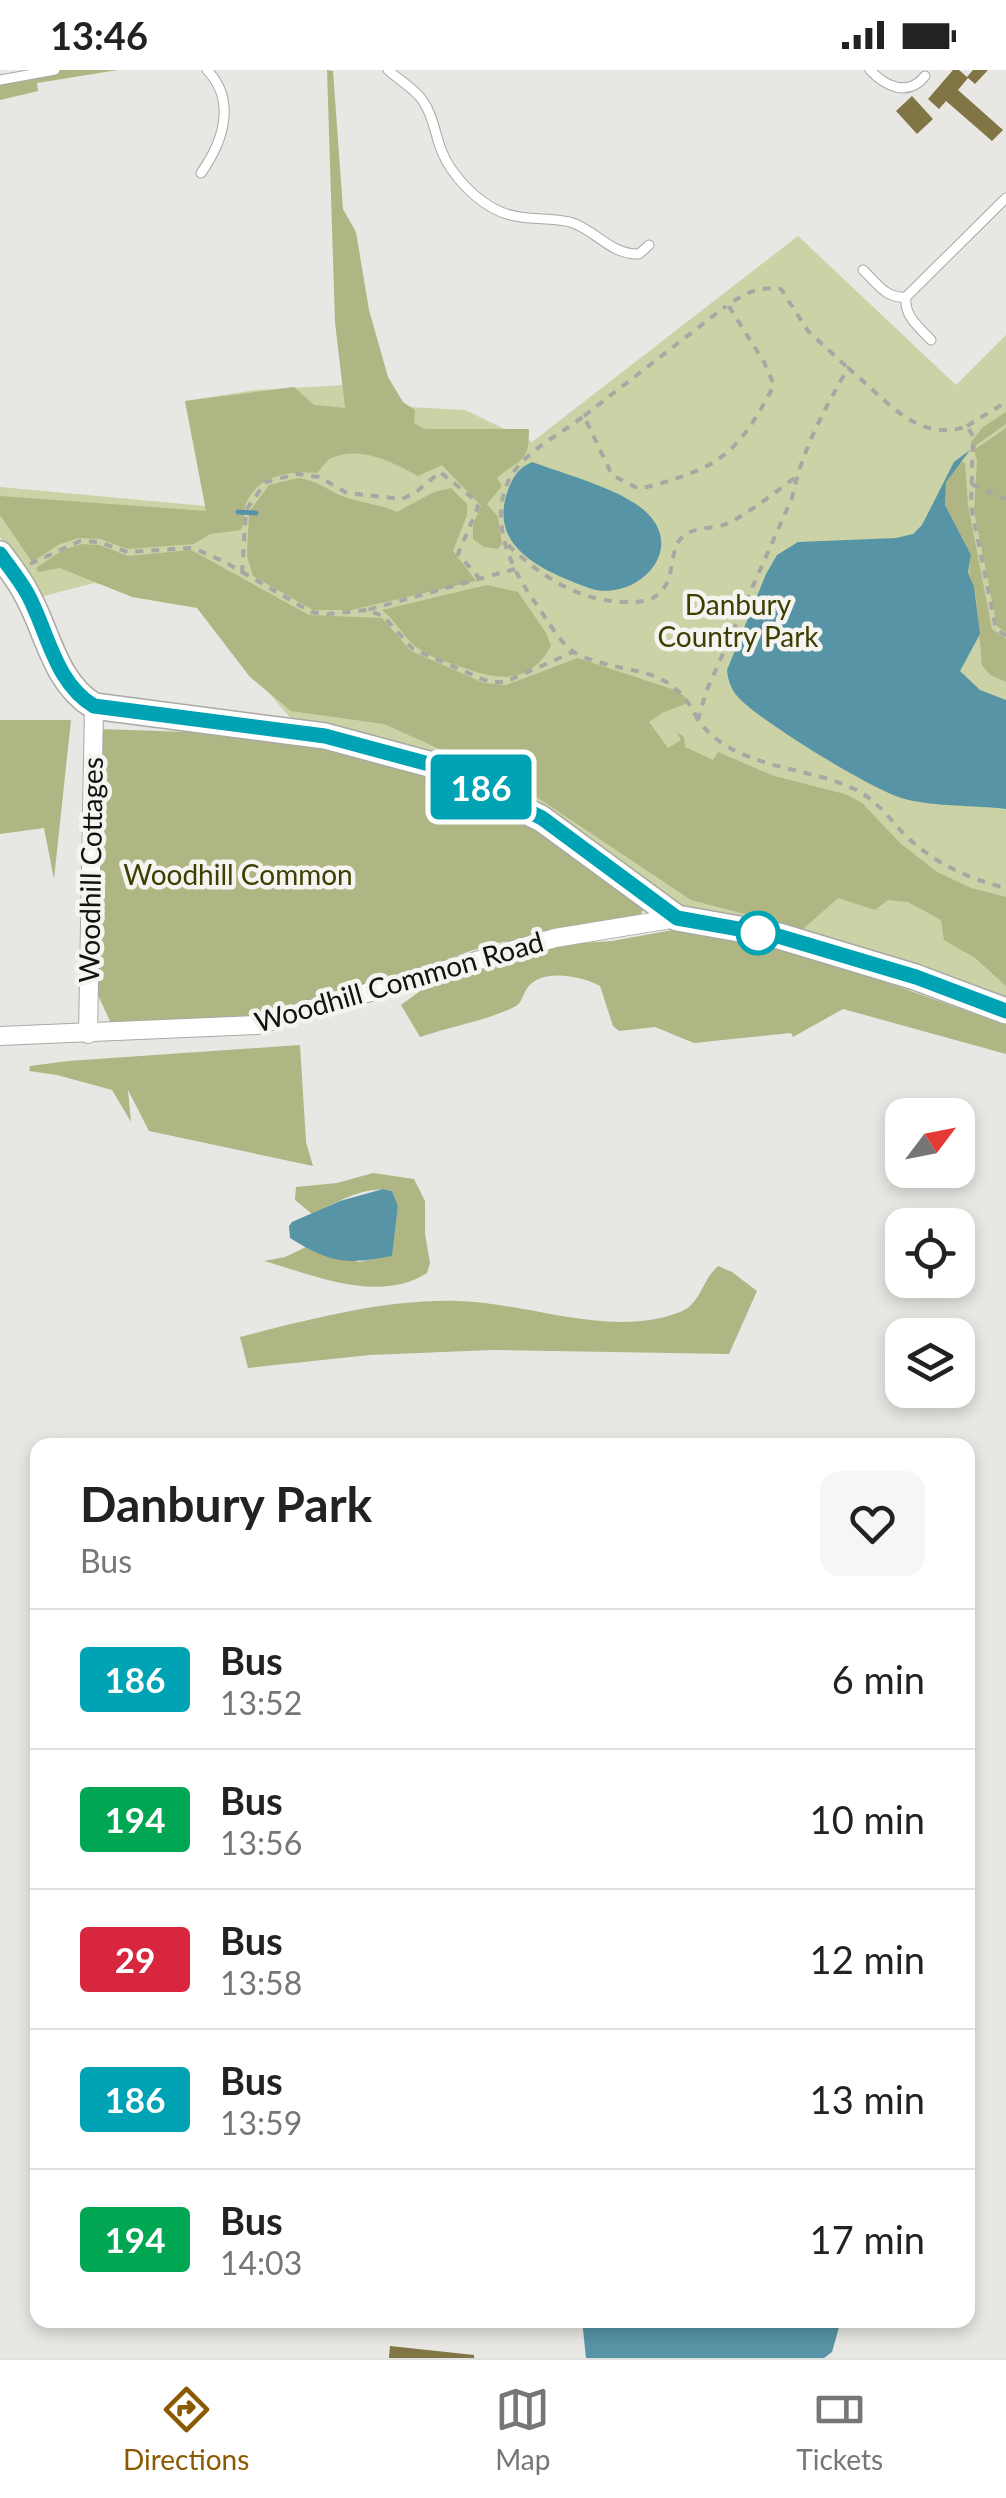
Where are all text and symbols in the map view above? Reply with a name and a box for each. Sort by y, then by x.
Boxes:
text: 13:46 [50,12,148,58]
park label: Danbury Country Park [657,587,819,653]
line badge: 186 [424,754,538,820]
street label: Woodhill Cottages [71,757,109,983]
text: 186 [451,766,511,808]
park label: Woodhill Common [123,857,353,891]
unlabelled marker [737,912,779,954]
street label: Woodhill Common Road [250,924,547,1039]
north arrow [885,1098,975,1188]
map controls [885,1098,975,1408]
button: locate [885,1208,975,1298]
button: layers [885,1318,975,1408]
button: heart [820,1471,925,1576]
text: Danbury Park [80,1475,372,1532]
text: Bus [80,1541,132,1580]
text: Bus [220,1637,283,1683]
text: 6 min [832,1656,925,1702]
text: 186 [105,1658,165,1700]
text: 13:52 [220,1683,302,1722]
text: Bus [220,1777,283,1823]
text: 10 min [810,1796,925,1842]
text: 194 [105,1798,165,1840]
text: 13:56 [220,1823,302,1862]
text: Bus [220,1917,283,1963]
text: 12 min [810,1936,925,1982]
text: 29 [115,1938,155,1980]
text: 13:58 [220,1963,302,2002]
text: Bus [220,2057,283,2103]
text: 13 min [810,2076,925,2122]
text: 186 [105,2078,165,2120]
text: 13:59 [220,2103,302,2142]
text: Bus [220,2197,283,2243]
text: 17 min [810,2216,925,2262]
text: 194 [105,2218,165,2260]
text: 14:03 [220,2243,302,2282]
tab: Directions [123,2382,249,2476]
tab: Map [495,2382,550,2476]
tab: Tickets [796,2382,883,2476]

